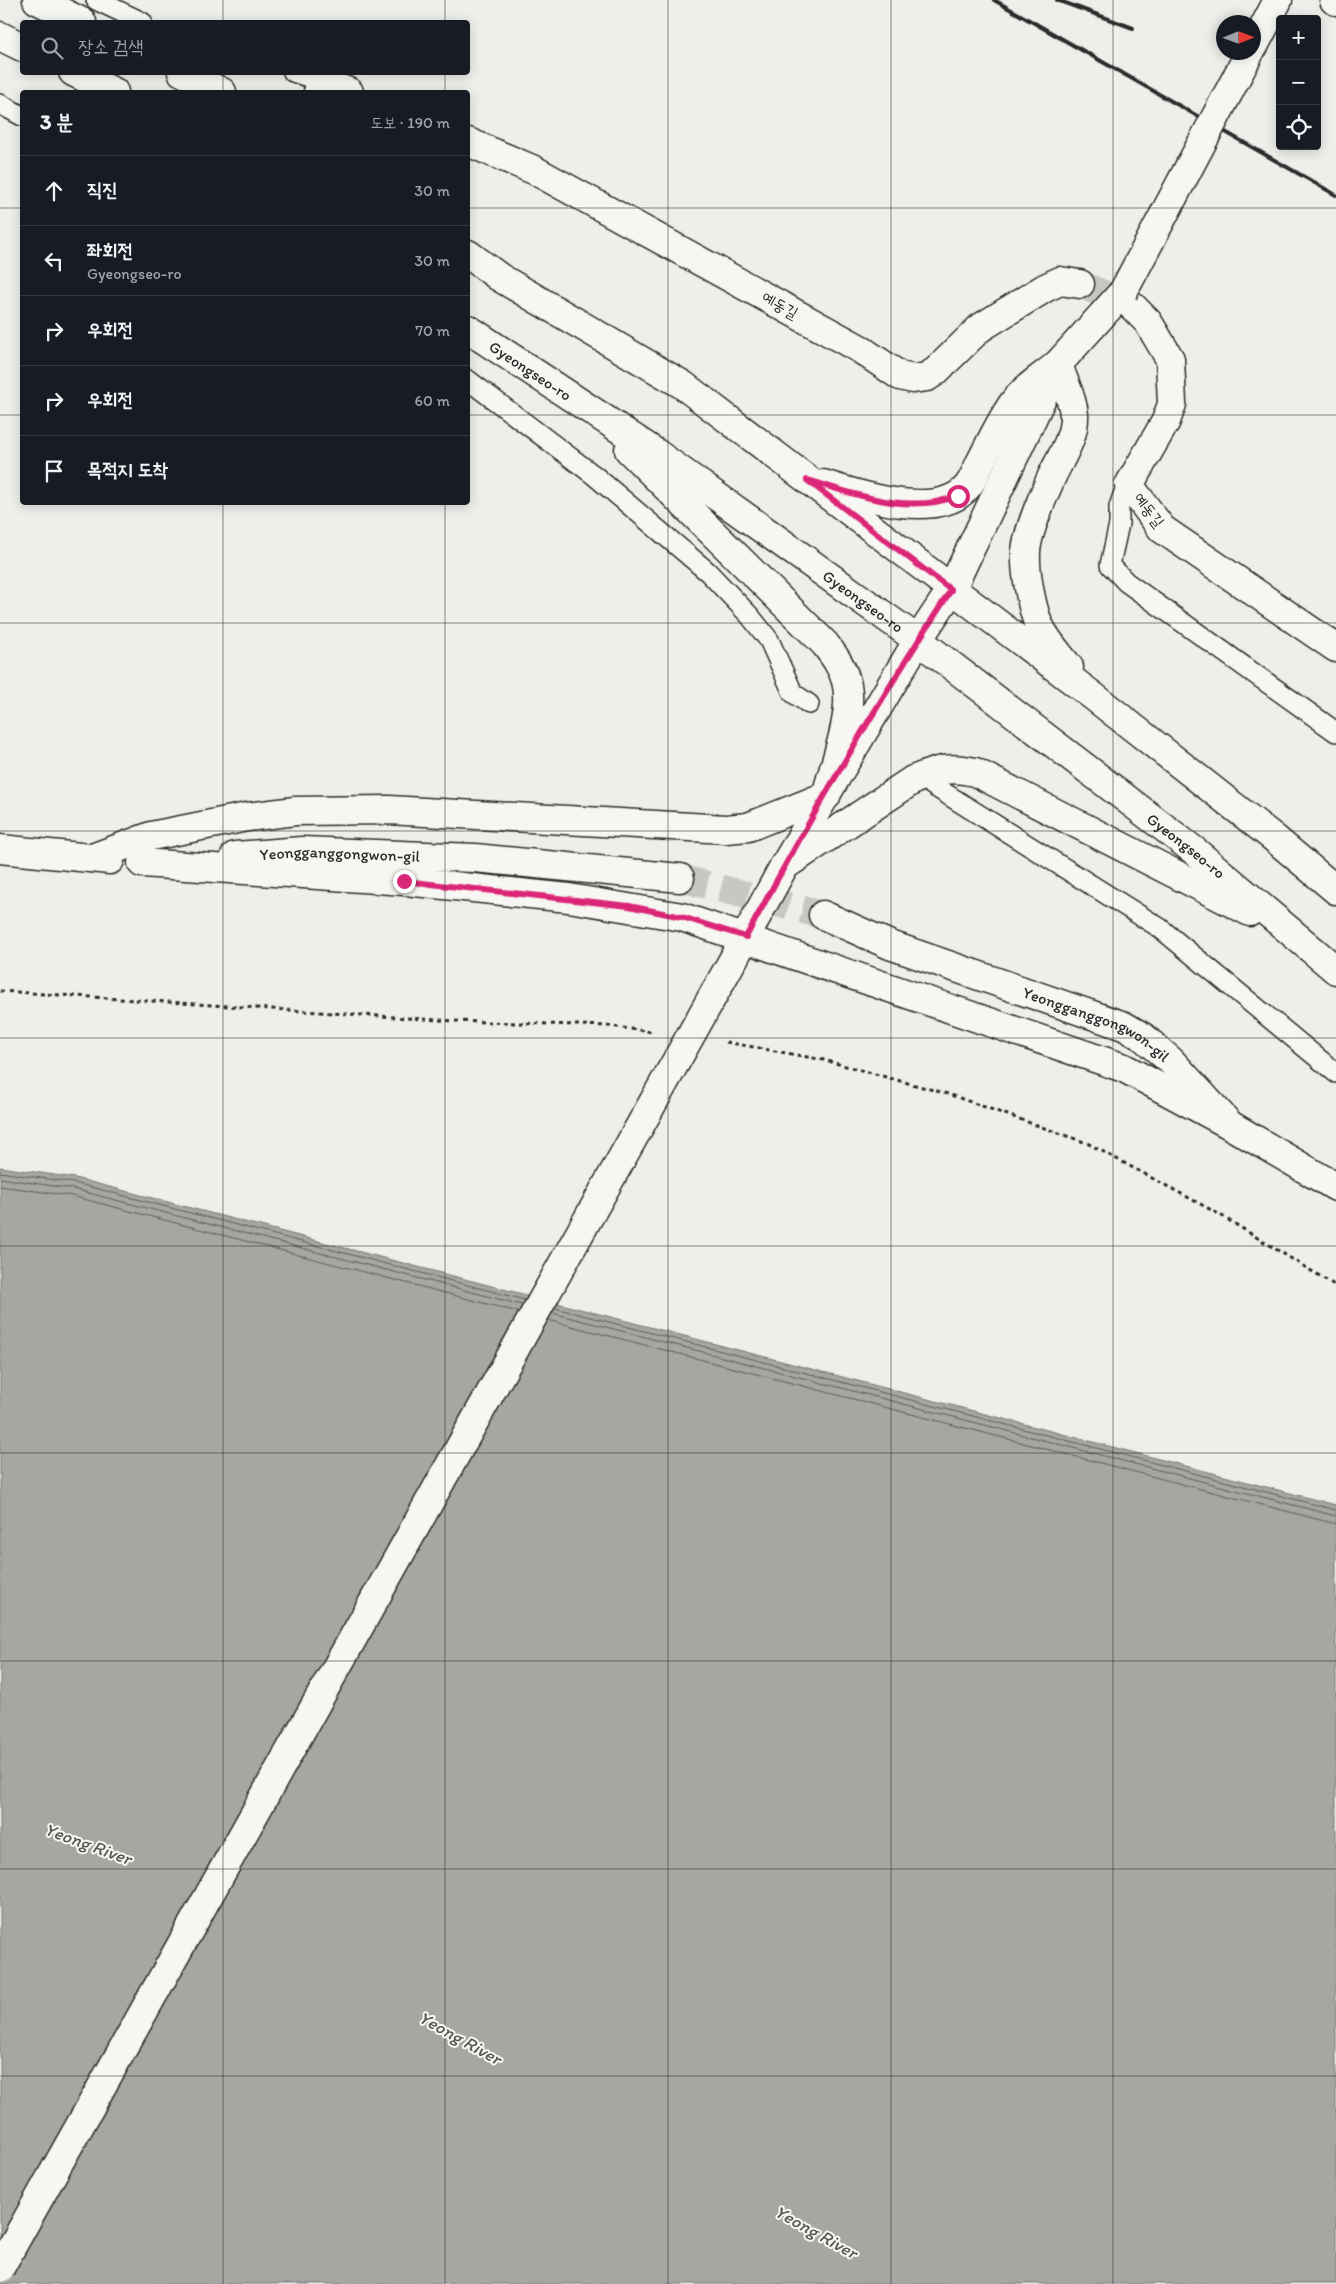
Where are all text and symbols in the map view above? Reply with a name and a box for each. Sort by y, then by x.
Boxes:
north arrow [1216,15,1261,60]
map controls [1276,15,1321,150]
button: + [1276,15,1321,60]
search box [20,20,470,75]
icon: search [38,34,66,62]
text: 장소 검색 [78,35,143,58]
button: − [1276,60,1321,105]
button: locate [1276,105,1321,150]
text: 3 분 [40,109,73,134]
text: 도보 · 190 m [371,113,450,132]
icon: ahead [40,177,68,205]
text: 직진 [87,178,118,201]
text: 30 m [414,181,450,200]
text: 좌회전 [87,239,133,262]
icon: left [40,247,68,275]
text: 30 m [414,251,450,270]
text: Gyeongseo-ro [87,264,182,283]
street label: 예동길 [759,287,802,323]
icon: right [40,317,68,345]
text: 우회전 [87,318,133,341]
text: 70 m [415,321,450,340]
street label: Gyeongseo-ro [486,336,575,404]
icon: right [40,387,68,415]
text: 우회전 [87,388,133,411]
text: 60 m [415,391,450,410]
icon: arrive [40,457,68,485]
text: 목적지 도착 [87,458,168,481]
route start [947,485,970,508]
street label: 예동길 [1130,489,1168,531]
street label: Gyeongseo-ro [819,566,907,636]
street label: Gyeongseo-ro [1143,809,1229,882]
street label: Yeongganggongwon-gil [259,841,421,865]
route end [393,870,416,893]
street label: Yeongganggongwon-gil [1020,982,1174,1066]
water label: Yeong River [41,1818,136,1871]
water label: Yeong River [415,2006,507,2071]
water label: Yeong River [771,2200,863,2265]

